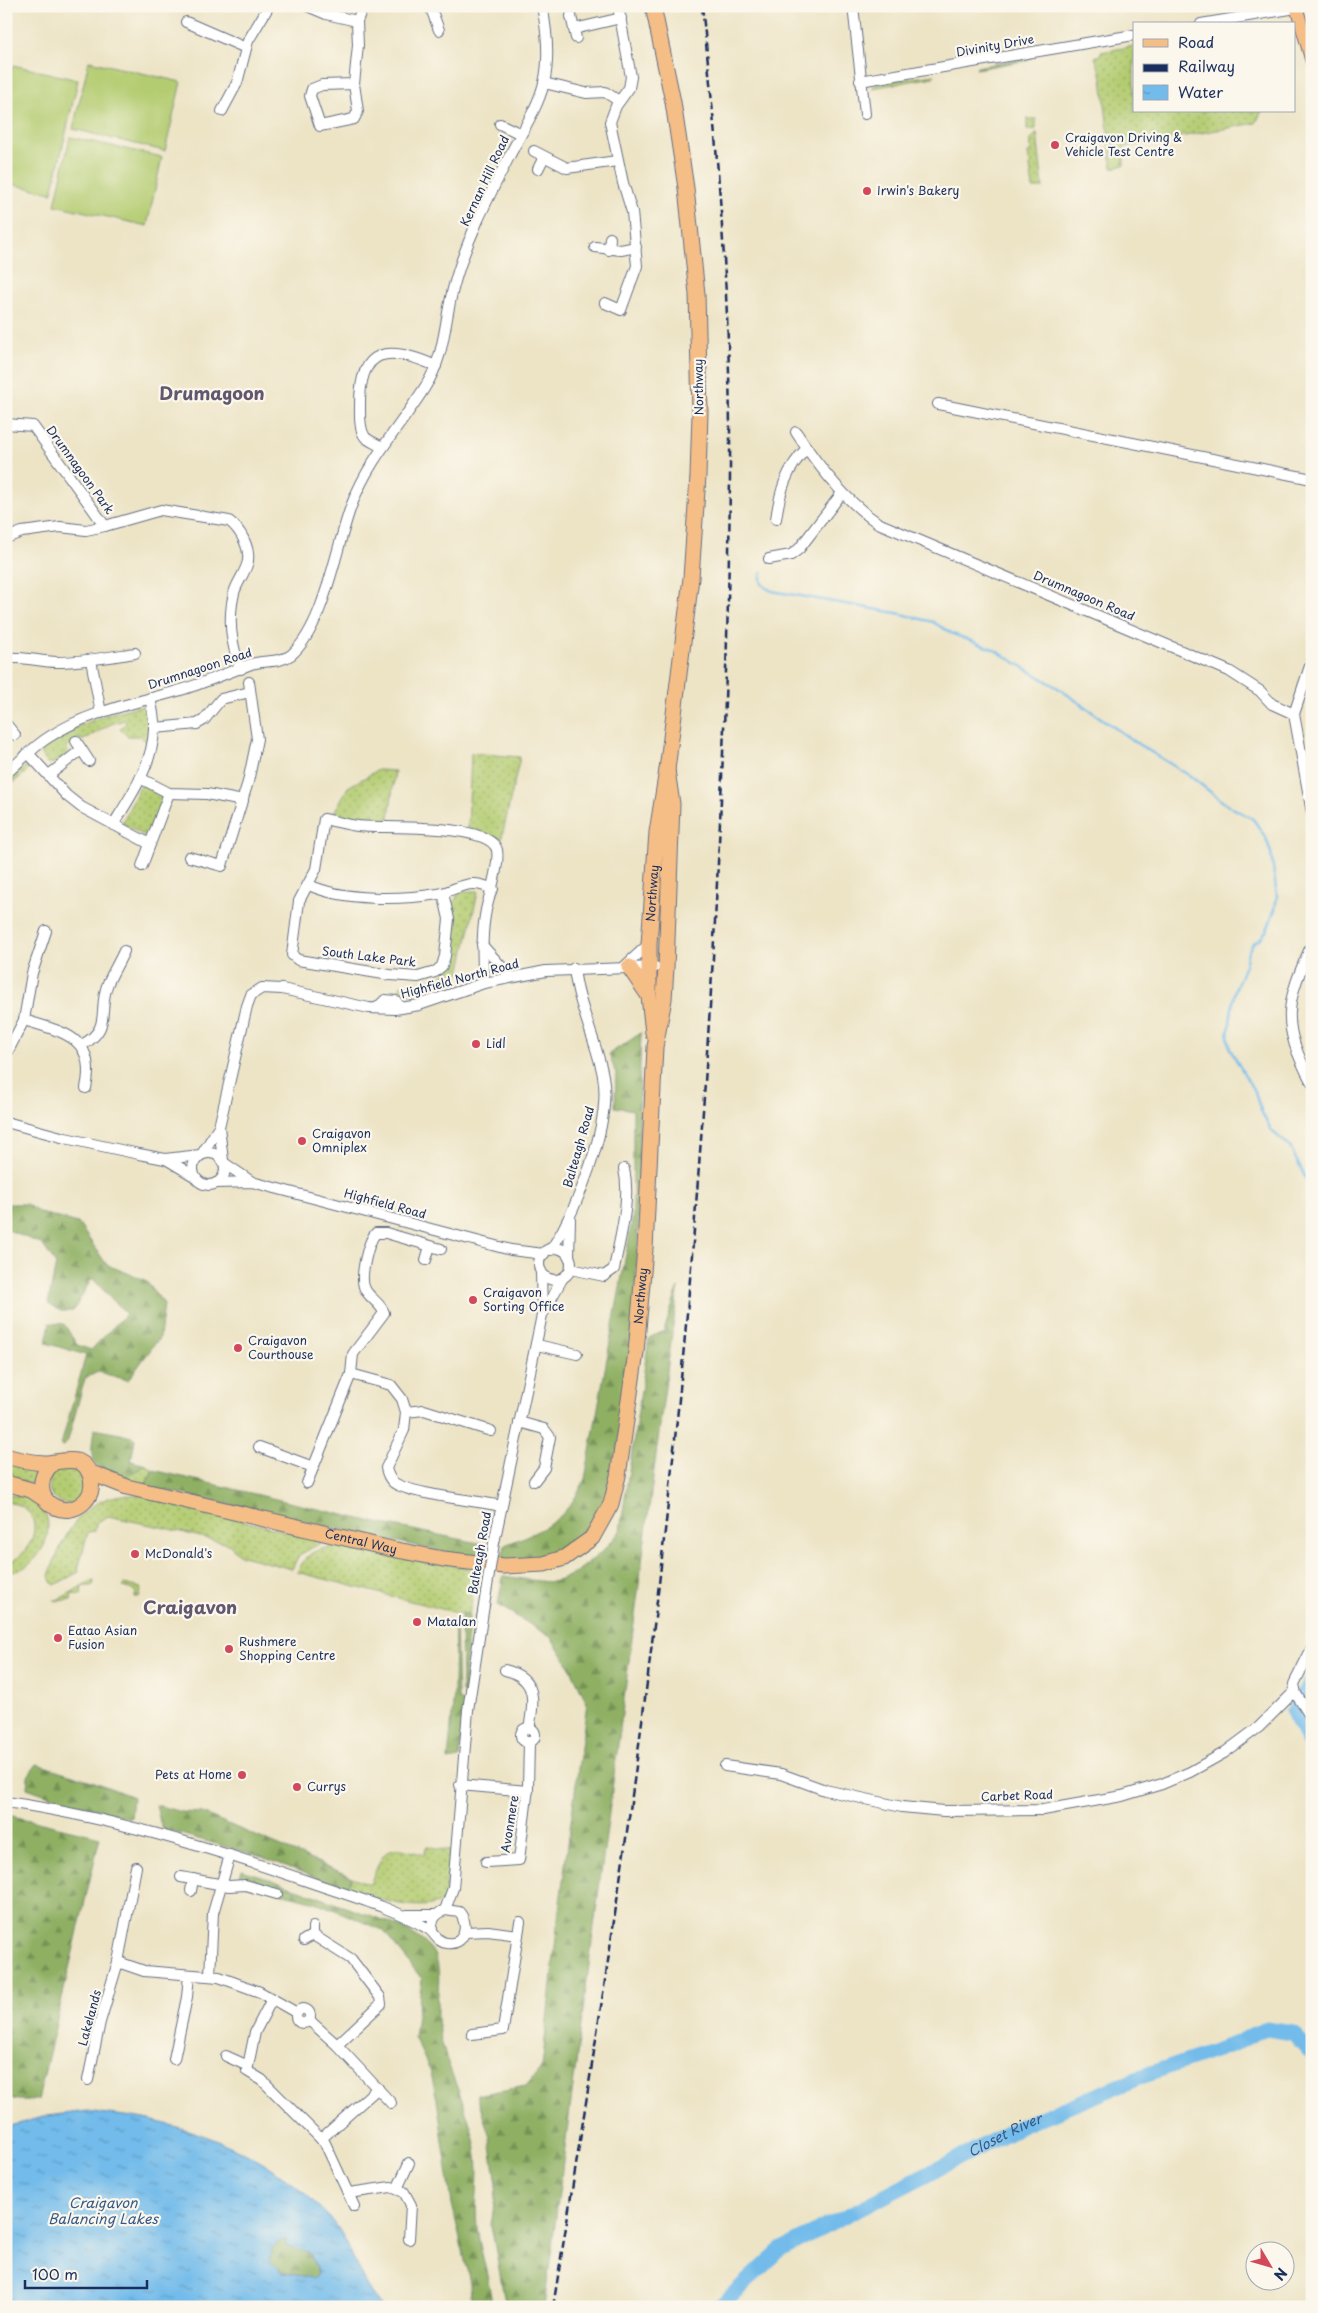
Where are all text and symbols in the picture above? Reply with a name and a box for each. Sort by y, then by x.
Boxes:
legend [1133,22,1296,112]
street label: Divinity Drive [955,29,1035,61]
text: Road [1178,30,1214,53]
text: Railway [1178,54,1235,77]
text: Water [1178,80,1223,103]
place label: Craigavon Driving & Vehicle Test Centre [1065,128,1182,160]
street label: Kernan Hill Road [455,132,513,229]
marker: Craigavon Driving & Vehicle Test Centre [1049,139,1061,151]
place label: Irwin's Bakery [877,181,960,199]
marker: Irwin's Bakery [861,185,873,197]
street label: Northway [689,359,707,415]
district label: Drumagoon [159,379,265,406]
street label: Drumnagoon Park [42,421,119,517]
street label: Drumnagoon Road [1031,566,1138,625]
street label: Drumnagoon Road [145,643,254,693]
street label: Northway [641,864,663,922]
street label: South Lake Park [321,941,417,971]
street label: Highfield North Road [399,954,521,1002]
place label: Lidl [486,1034,506,1052]
marker: Lidl [470,1038,482,1050]
street label: Balteagh Road [558,1104,598,1190]
place label: Craigavon Omniplex [312,1124,371,1156]
marker: Craigavon Omniplex [296,1135,308,1147]
street label: Highfield Road [342,1183,428,1223]
street label: Northway [628,1267,651,1325]
place label: Craigavon Sorting Office [483,1283,564,1315]
marker: Craigavon Sorting Office [467,1294,479,1306]
place label: Craigavon Courthouse [248,1331,314,1363]
marker: Craigavon Courthouse [232,1342,244,1354]
street label: Balteagh Road [463,1510,495,1596]
street label: Central Way [323,1524,399,1558]
place label: McDonald's [145,1544,213,1562]
marker: McDonald's [129,1548,141,1560]
district label: Craigavon [143,1593,237,1620]
place label: Matalan [427,1612,476,1630]
marker: Matalan [411,1616,423,1628]
place label: Eatao Asian Fusion [68,1621,137,1653]
marker: Eatao Asian Fusion [52,1632,64,1644]
place label: Rushmere Shopping Centre [239,1632,335,1664]
marker: Rushmere Shopping Centre [223,1643,235,1655]
place label: Pets at Home [155,1765,232,1783]
marker: Pets at Home [236,1769,248,1781]
place label: Currys [307,1777,347,1795]
marker: Currys [291,1781,303,1793]
street label: Carbet Road [981,1785,1053,1805]
street label: Avonmere [496,1793,523,1854]
street label: Lakelands [73,1987,105,2048]
water label: Closet River [964,2107,1046,2162]
water label: Craigavon Balancing Lakes [48,2192,159,2229]
north arrow [1246,2240,1296,2290]
scale bar [25,2258,148,2290]
text: 100 m [32,2262,78,2285]
text: N [1269,2263,1292,2285]

